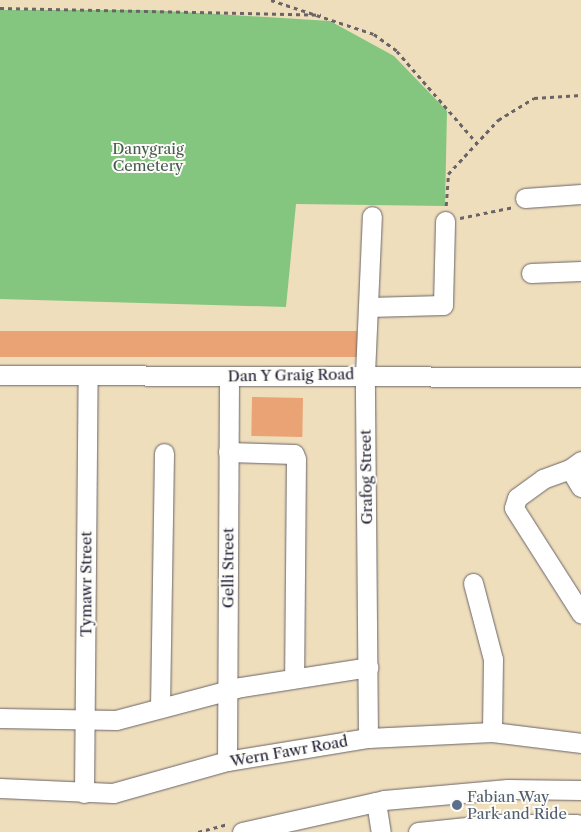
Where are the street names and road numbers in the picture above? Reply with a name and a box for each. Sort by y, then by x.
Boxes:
street label: Dan Y Graig Road [227,365,355,385]
street label: Grafog Street [356,429,376,525]
street label: Gelli Street [219,528,237,608]
street label: Tymawr Street [77,531,95,637]
street label: Wern Fawr Road [228,732,350,770]

